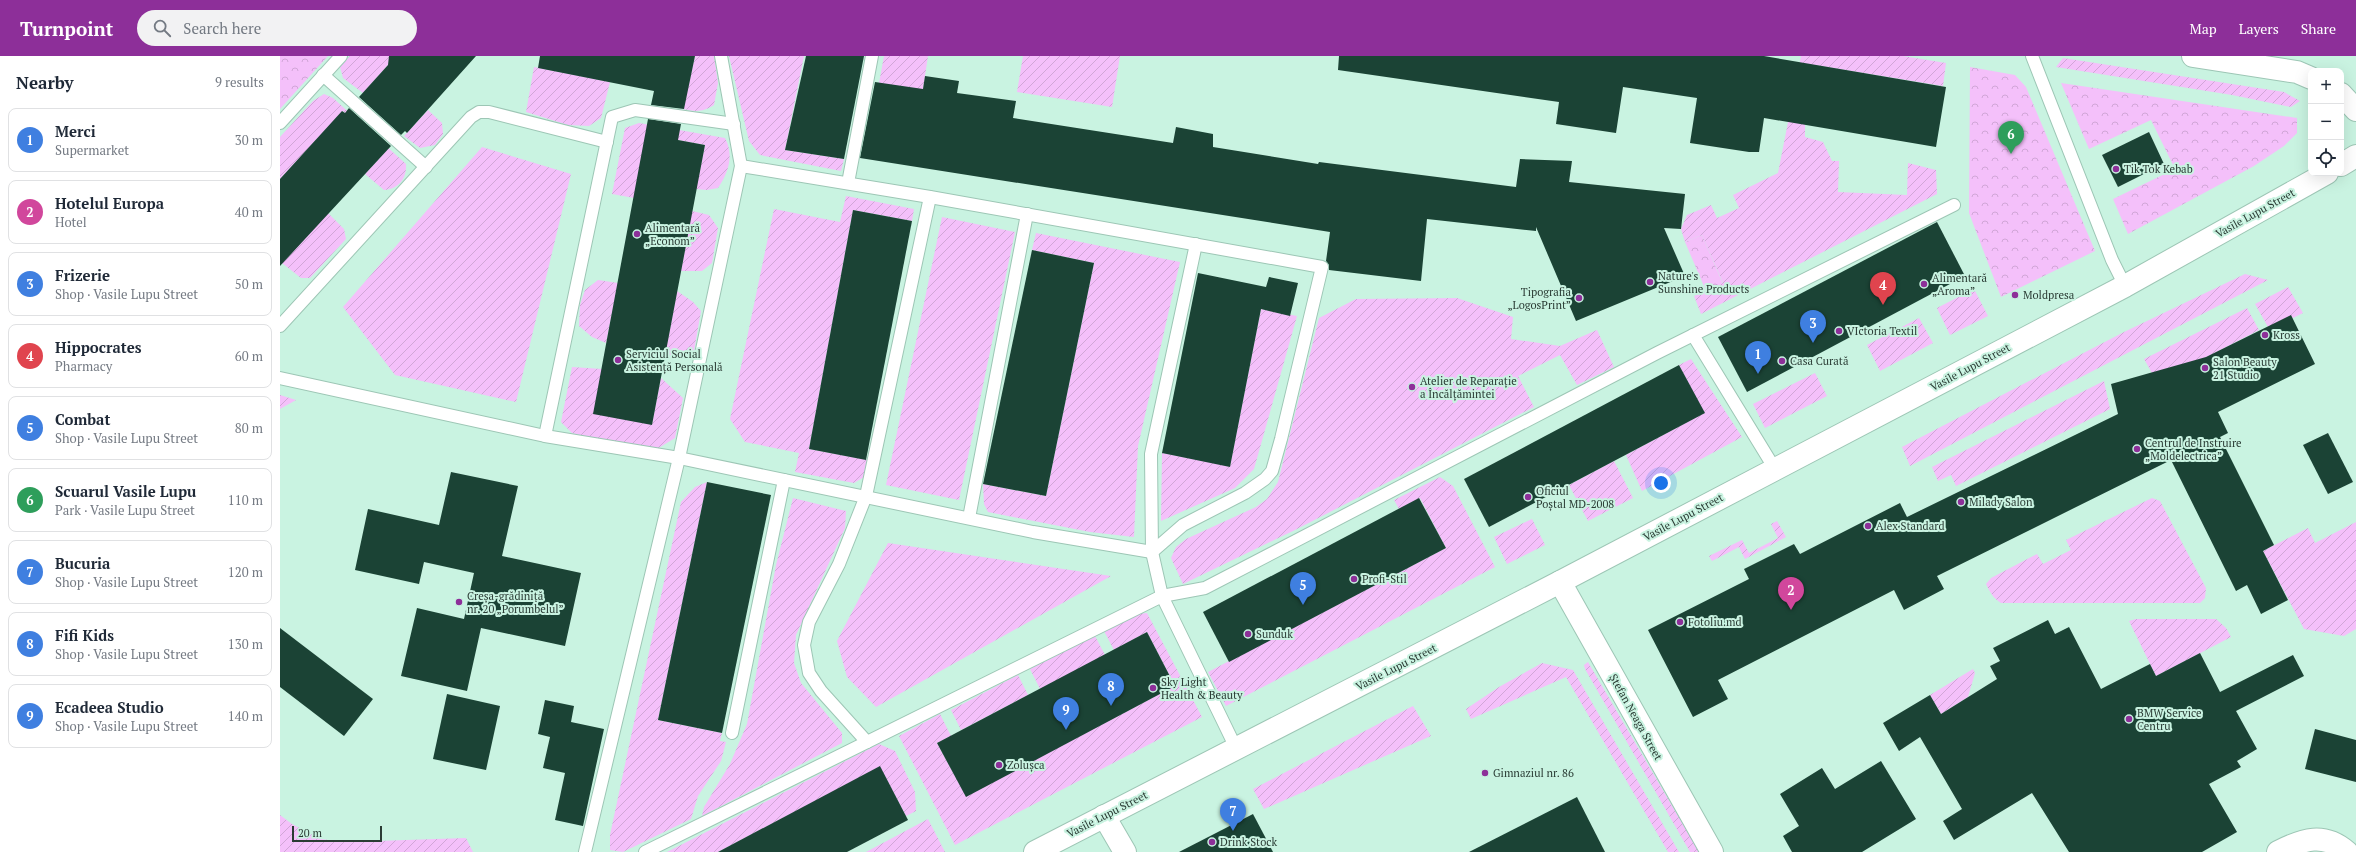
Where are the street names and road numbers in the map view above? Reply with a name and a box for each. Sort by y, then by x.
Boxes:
street label: Vasile Lupu Street [2213,185,2297,241]
street label: Vasile Lupu Street [1928,340,2012,394]
street label: Vasile Lupu Street [1641,490,1725,544]
street label: Vasile Lupu Street [1353,641,1439,693]
street label: Ștefan Neaga Street [1606,671,1666,763]
street label: Vasile Lupu Street [1064,788,1150,840]

